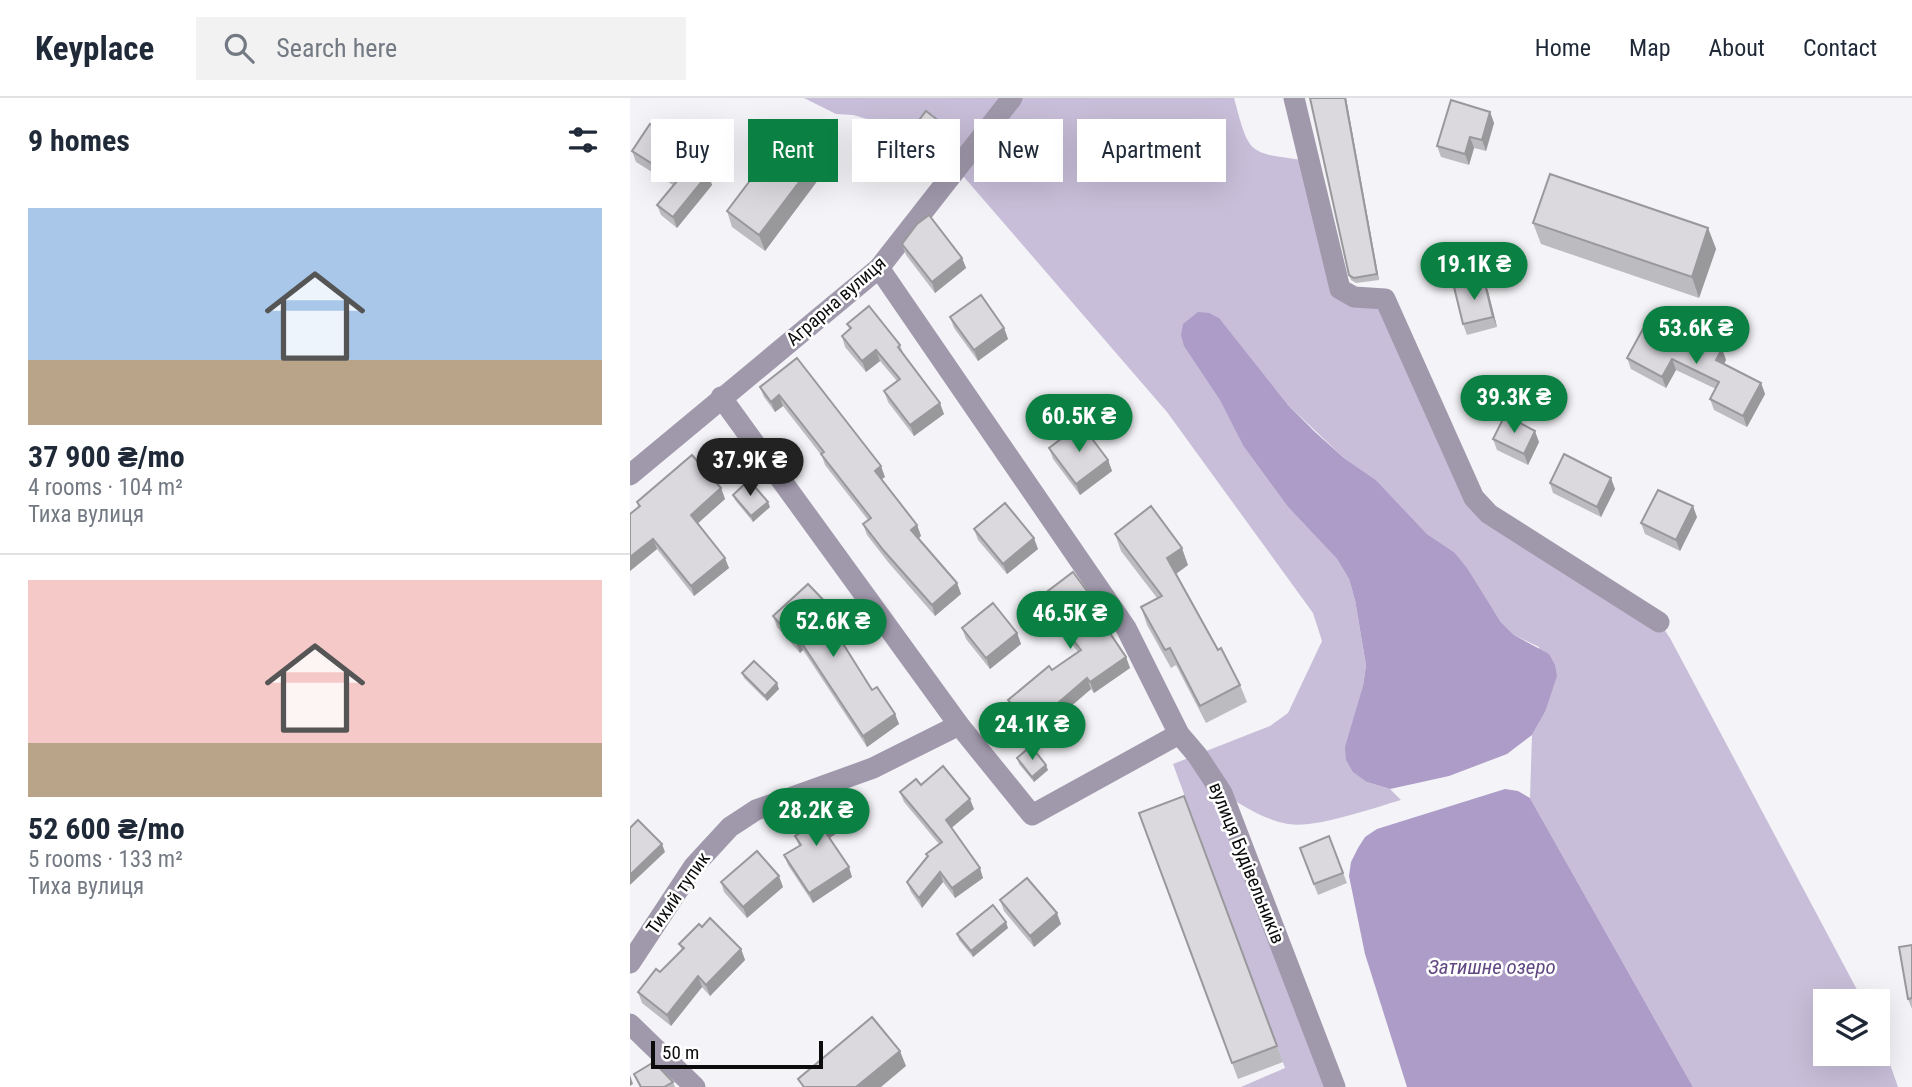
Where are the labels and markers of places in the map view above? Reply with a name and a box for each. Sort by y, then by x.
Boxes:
pin: 19.1K ₴ [1409,242,1539,302]
pin: 53.6K ₴ [1631,306,1761,366]
pin: 39.3K ₴ [1449,376,1579,435]
pin: 60.5K ₴ [1014,394,1144,454]
pin: 37.9K ₴ [685,438,815,498]
pin: 46.5K ₴ [1005,592,1135,651]
pin: 52.6K ₴ [768,600,898,659]
pin: 24.1K ₴ [967,702,1097,762]
pin: 28.2K ₴ [751,788,881,848]

